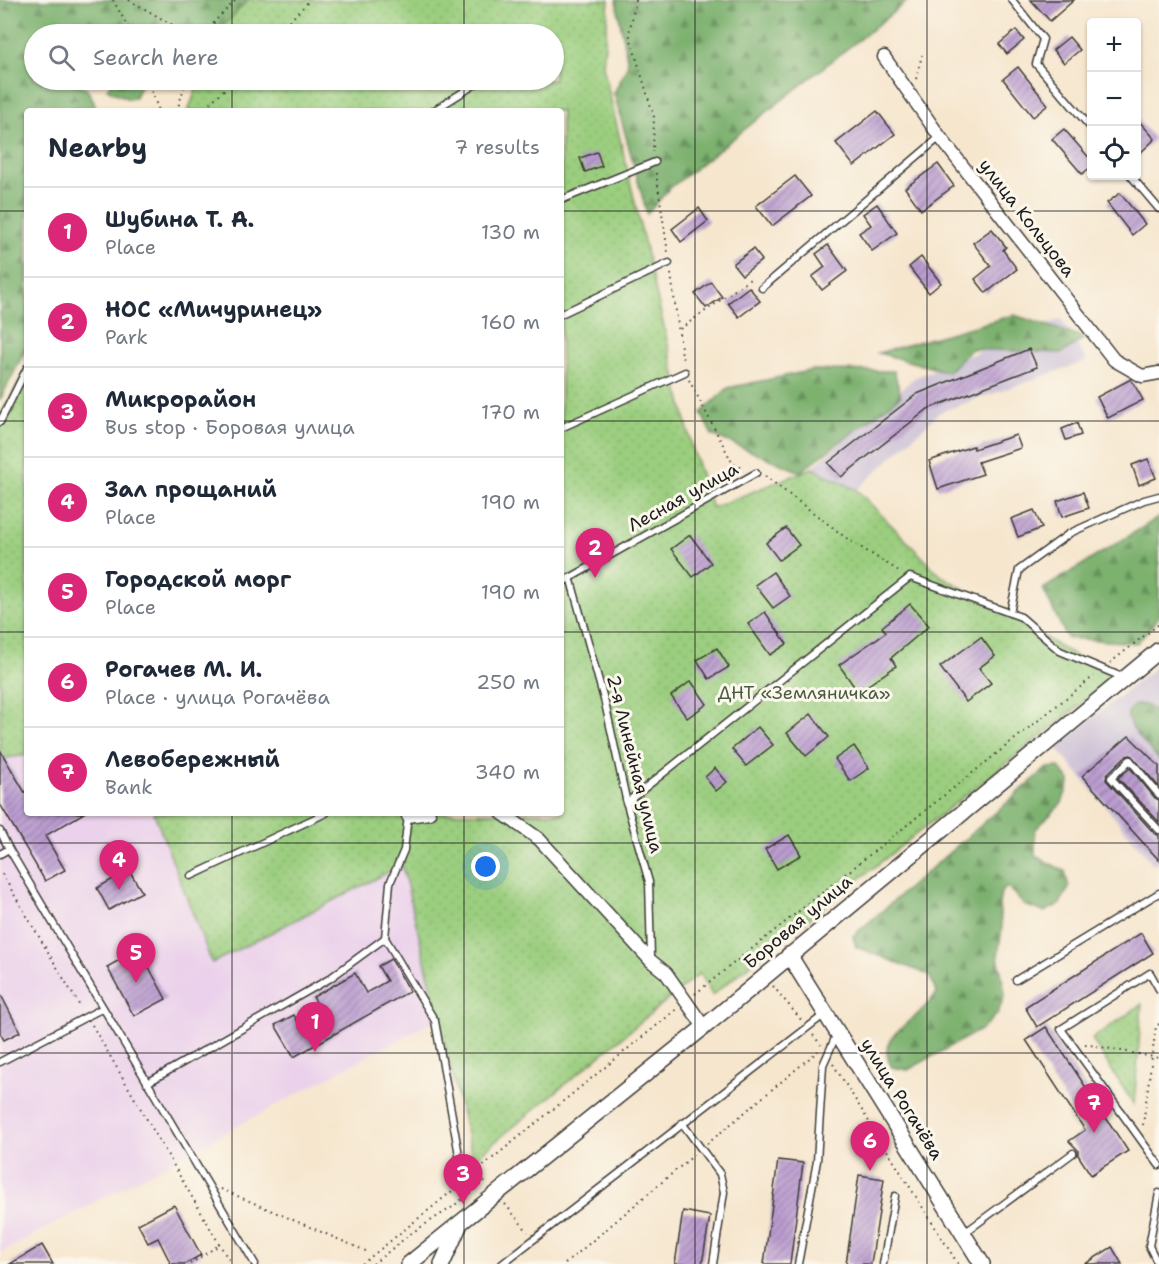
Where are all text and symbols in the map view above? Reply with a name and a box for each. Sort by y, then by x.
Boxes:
map controls [1087,18,1141,180]
button: + [1087,18,1141,72]
search box [24,24,564,90]
icon: search [45,41,78,74]
text: Search here [93,43,219,72]
button: − [1087,72,1141,126]
button: locate [1087,126,1141,180]
text: Nearby [48,130,147,165]
text: 7 results [454,134,540,160]
street label: улица Кольцова [973,154,1081,282]
text: Шубина Т. А. [105,205,254,234]
text: 1 [63,219,72,245]
text: 130 m [481,219,540,245]
text: Place [105,234,156,260]
text: НОС «Мичуринец» [105,295,322,324]
text: 2 [61,309,75,335]
text: 160 m [481,309,540,335]
text: Park [105,324,148,350]
text: Микрорайон [105,385,256,414]
text: 3 [61,399,75,425]
text: 170 m [481,399,540,425]
text: Bus stop · Боровая улица [105,414,355,440]
street label: Лесная улица [624,457,742,537]
text: Зал прощаний [105,475,277,504]
text: 4 [61,489,75,515]
text: 190 m [481,489,540,515]
text: Place [105,504,156,530]
pin: 2 [576,528,614,578]
text: Городской морг [105,565,291,594]
text: 5 [61,579,74,605]
text: 190 m [481,579,540,605]
text: Place [105,594,156,620]
text: Рогачев М. И. [105,655,262,684]
text: 6 [61,669,75,695]
text: 250 m [476,669,540,695]
street label: 2-я Линейная улица [601,672,669,856]
park label: ДНТ «Земляничка» [718,681,890,705]
text: Place · улица Рогачёва [105,684,330,710]
text: Левобережный [105,745,280,774]
text: 7 [61,759,75,785]
text: 340 m [475,759,540,785]
text: Bank [105,774,153,800]
pin: 4 [100,840,138,890]
your location [471,852,500,881]
street label: Боровая улица [739,870,857,974]
pin: 5 [116,934,156,983]
pin: 1 [296,1002,334,1052]
street label: улица Рогачёва [855,1034,949,1164]
pin: 7 [1074,1084,1114,1133]
pin: 6 [850,1122,890,1171]
pin: 3 [444,1154,482,1204]

